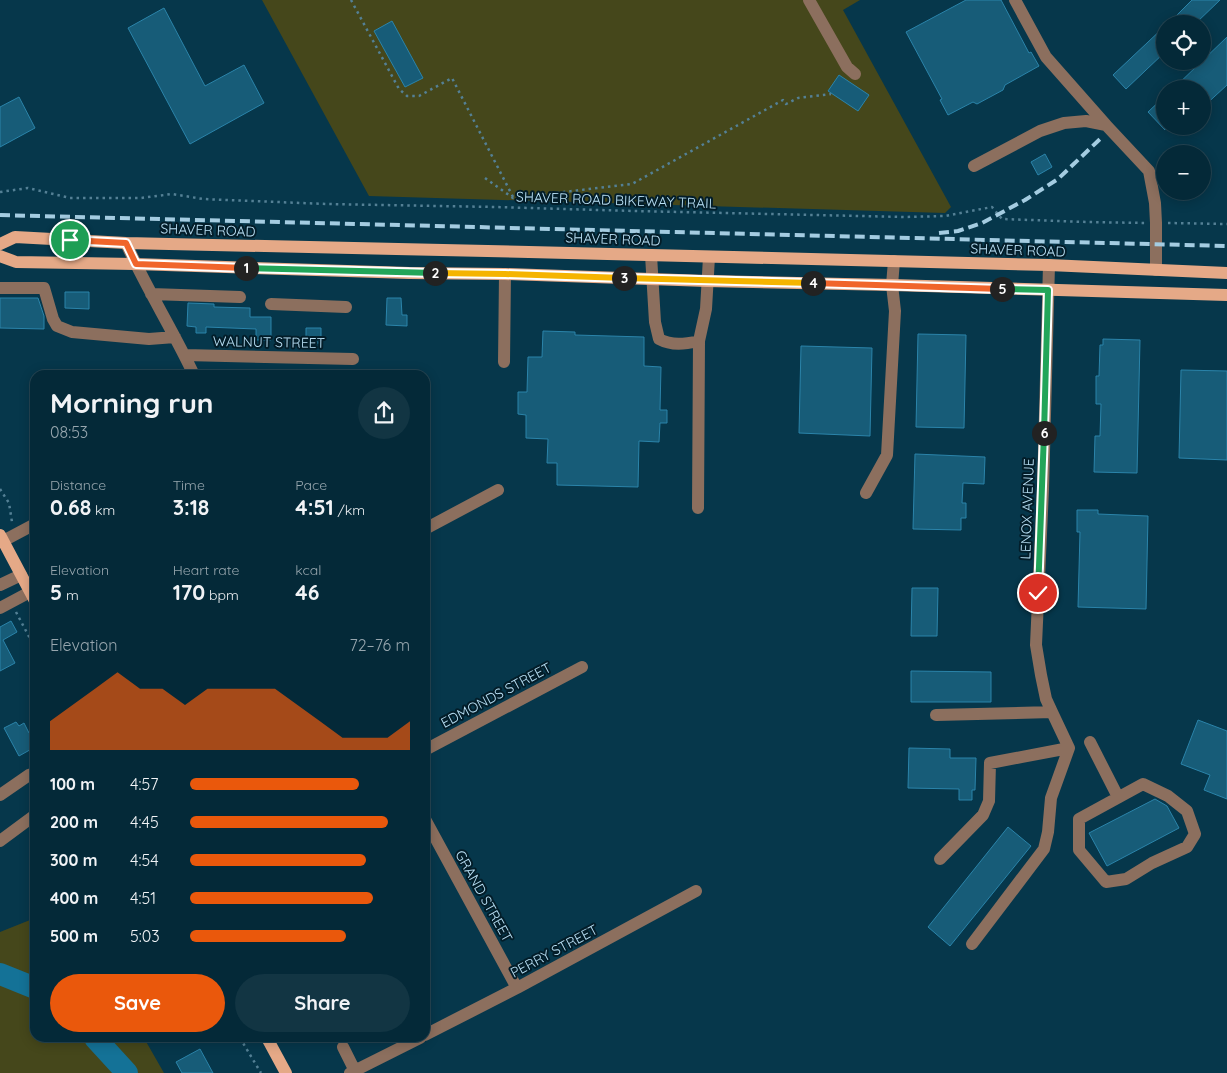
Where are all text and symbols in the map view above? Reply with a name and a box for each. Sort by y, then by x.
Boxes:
map controls [1156,15,1211,200]
button: locate [1156,15,1211,70]
button: + [1156,80,1211,135]
button: − [1156,145,1211,200]
street label: SHAVER ROAD BIKEWAY TRAIL [516,188,717,213]
pin [49,219,91,261]
street label: SHAVER ROAD [160,219,256,241]
icon: arrive [56,226,84,254]
street label: SHAVER ROAD [565,228,661,250]
street label: SHAVER ROAD [970,239,1066,261]
pin: 1 [234,256,258,280]
text: 1 [244,259,249,277]
pin: 2 [422,260,448,286]
text: 2 [432,264,439,282]
pin: 3 [612,266,636,290]
text: 3 [621,269,628,287]
pin: 4 [800,270,826,296]
text: 4 [809,274,818,292]
pin: 5 [990,276,1014,302]
text: 5 [998,280,1007,298]
street label: WALNUT STREET [213,332,325,352]
text: Morning run [50,385,214,420]
button: share [358,387,410,439]
pin: 6 [1032,420,1056,446]
text: 08:53 [50,422,88,442]
text: 6 [1041,424,1048,442]
street label: LENOX AVENUE [1016,458,1038,560]
text: Distance [50,476,106,494]
text: Time [173,476,205,494]
text: Pace [295,476,327,494]
text: 0.68 [50,494,91,520]
text: 3:18 [173,494,209,520]
text: 4:51 [295,494,334,520]
text: km [91,501,115,519]
text: /km [334,501,365,519]
text: Elevation [50,561,109,579]
text: Heart rate [173,561,239,579]
text: kcal [295,561,321,579]
pin [1017,572,1059,614]
text: 5 [50,579,62,605]
text: 170 [173,579,205,605]
text: 46 [295,579,319,605]
icon: check [1024,579,1052,607]
text: m [62,586,79,604]
text: bpm [205,586,239,604]
text: Elevation [50,635,117,655]
text: 72–76 m [349,635,410,655]
street label: EDMONDS STREET [438,658,554,732]
text: 100 m [50,774,95,794]
text: 4:57 [130,774,158,794]
text: 200 m [50,812,98,832]
text: 4:45 [130,812,159,832]
street label: GRAND STREET [451,847,517,945]
text: 300 m [50,850,97,870]
text: 4:54 [130,850,159,870]
text: 400 m [50,888,98,908]
text: 4:51 [130,888,156,908]
street label: PERRY STREET [507,920,601,982]
text: 500 m [50,926,98,946]
text: 5:03 [130,926,160,946]
button: Save [50,974,225,1032]
button: Share [235,974,410,1032]

